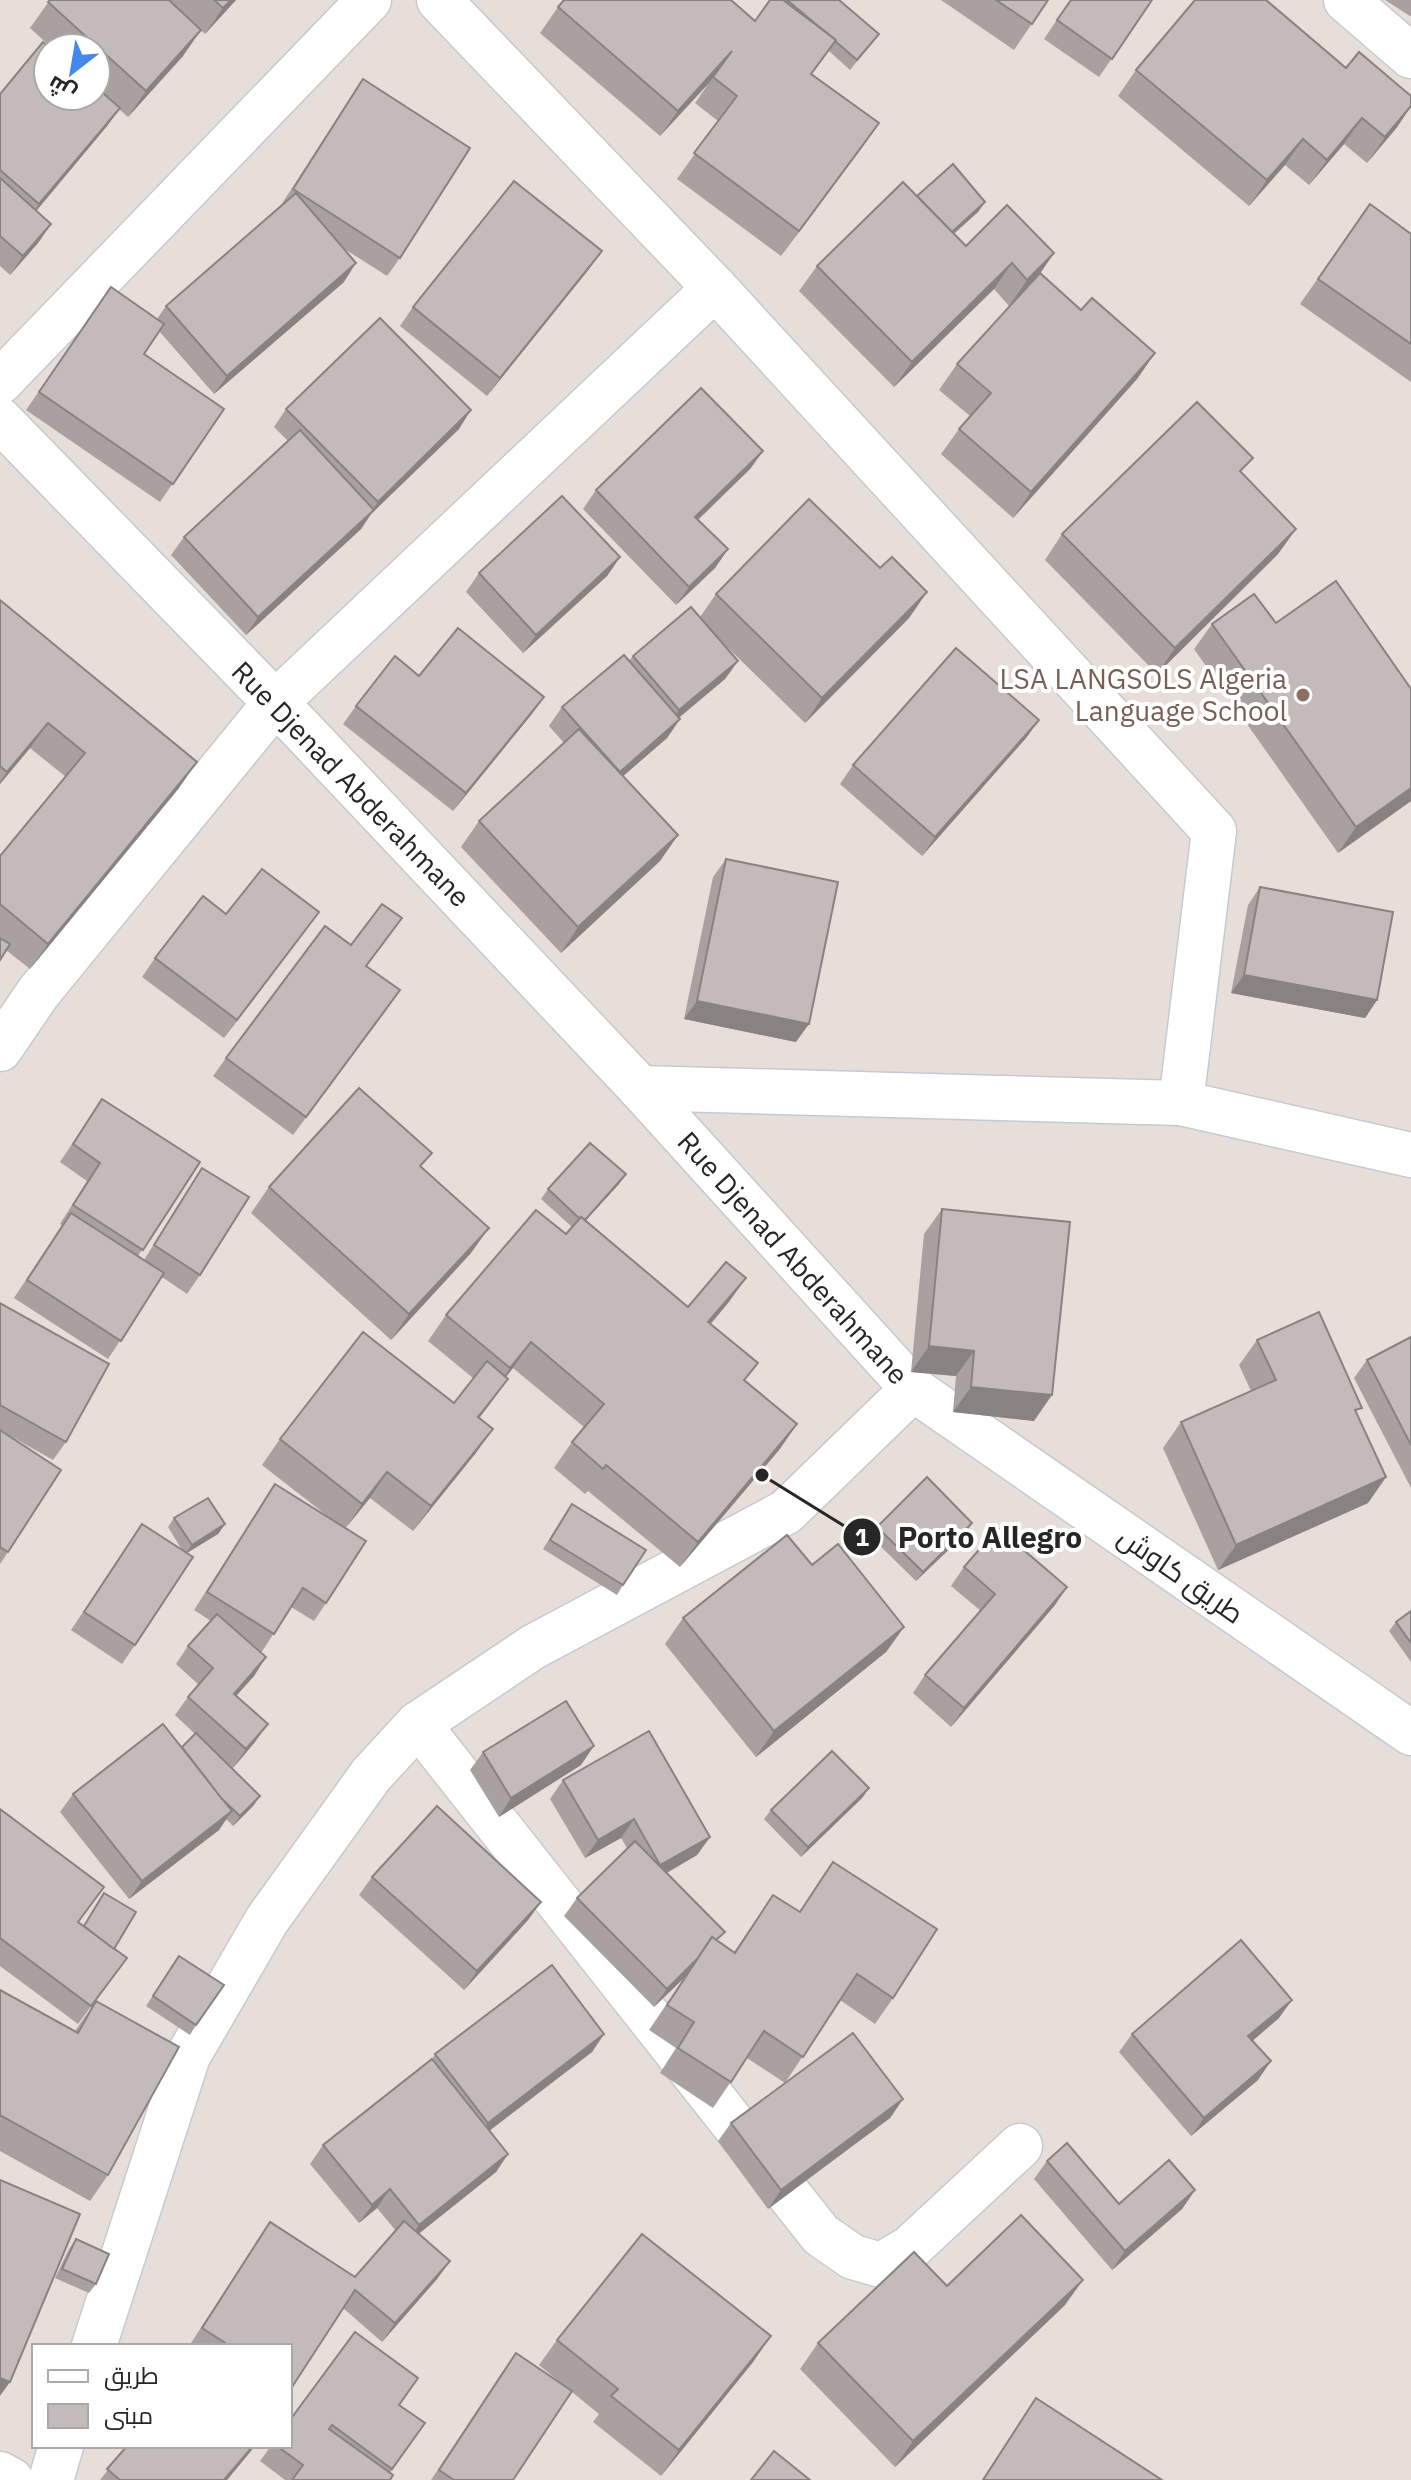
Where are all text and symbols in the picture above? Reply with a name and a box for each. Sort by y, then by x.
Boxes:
north arrow [32,32,112,112]
text: ش [42,70,81,109]
street label: Rue Djenad Abderahmane [224,653,479,915]
place label: LSA LANGSOLS Algeria Language School [1000,660,1287,729]
marker: LSA LANGSOLS Algeria Language School [1294,686,1312,704]
street label: Rue Djenad Abderahmane [670,1123,917,1392]
callout: Porto Allegro [842,1510,1099,1564]
text: Porto Allegro [898,1517,1082,1556]
street label: طريق كاوش [1111,1518,1252,1631]
text: 1 [855,1521,869,1553]
legend [32,2344,292,2448]
text: طريق [104,2359,159,2391]
text: مبنى [104,2399,153,2431]

